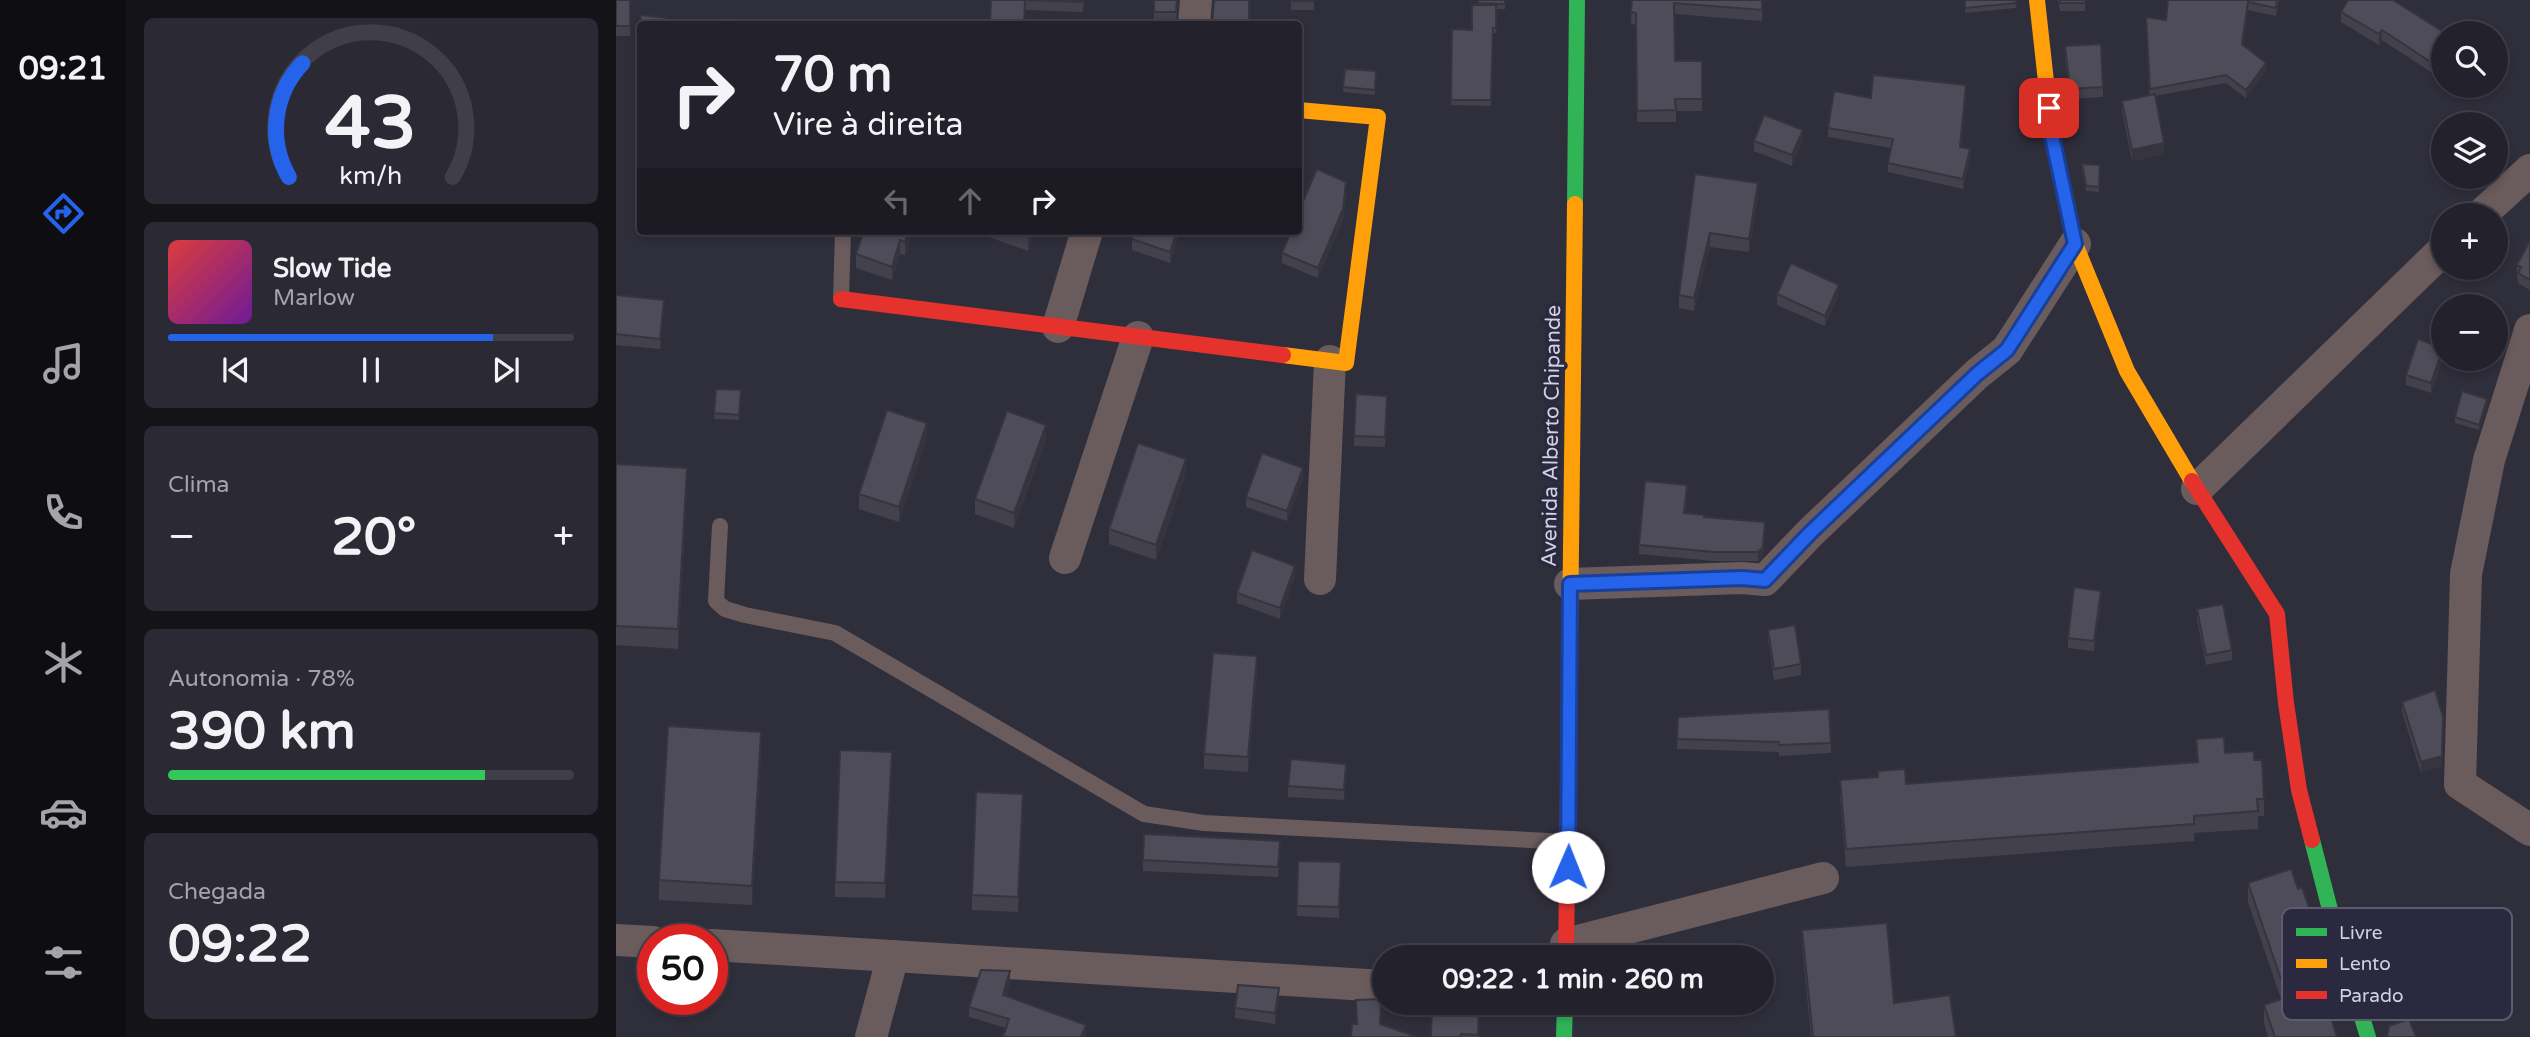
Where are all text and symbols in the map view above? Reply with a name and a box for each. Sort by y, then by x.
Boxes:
map controls [2431,21,2508,371]
button: search [2431,21,2508,98]
text: 70 m [773,46,892,105]
icon: right [658,49,749,140]
text: 09:21 [19,50,107,88]
pin [2019,78,2079,138]
text: 43 [325,80,417,168]
icon: arrive [2030,89,2068,127]
text: Vire à direita [773,106,964,144]
button: layers [2431,112,2508,189]
text: km/h [340,161,402,191]
icon: left [878,182,916,220]
icon: ahead [951,182,989,220]
icon: right [1024,182,1062,220]
icon: directions [39,189,88,238]
button: + [2431,203,2508,280]
text: Slow Tide [273,253,391,284]
text: Marlow [273,284,355,312]
button: − [2431,294,2508,371]
street label: Avenida Alberto Chipande [1537,305,1566,567]
icon: music [39,339,88,388]
icon: previous [217,351,255,389]
icon: pause [352,351,390,389]
icon: next [487,351,525,389]
text: Clima [168,471,229,499]
icon: phone [39,488,88,537]
text: 20° [331,506,416,569]
text: − [168,514,195,560]
text: + [553,514,574,560]
icon: climate [39,638,88,687]
text: Autonomia · 78% [168,665,355,693]
text: 390 km [168,700,356,763]
icon: car [39,788,88,837]
position arrow [1531,830,1605,904]
text: Chegada [168,878,266,906]
legend [2282,908,2512,1020]
text: 09:22 [168,913,312,976]
text: Livre [2339,922,2383,944]
speed limit sign: 50 [637,924,728,1015]
icon: filters [39,938,88,987]
text: Lento [2339,953,2391,975]
text: 09:22 · 1 min · 260 m [1442,964,1704,995]
text: Parado [2339,985,2403,1007]

